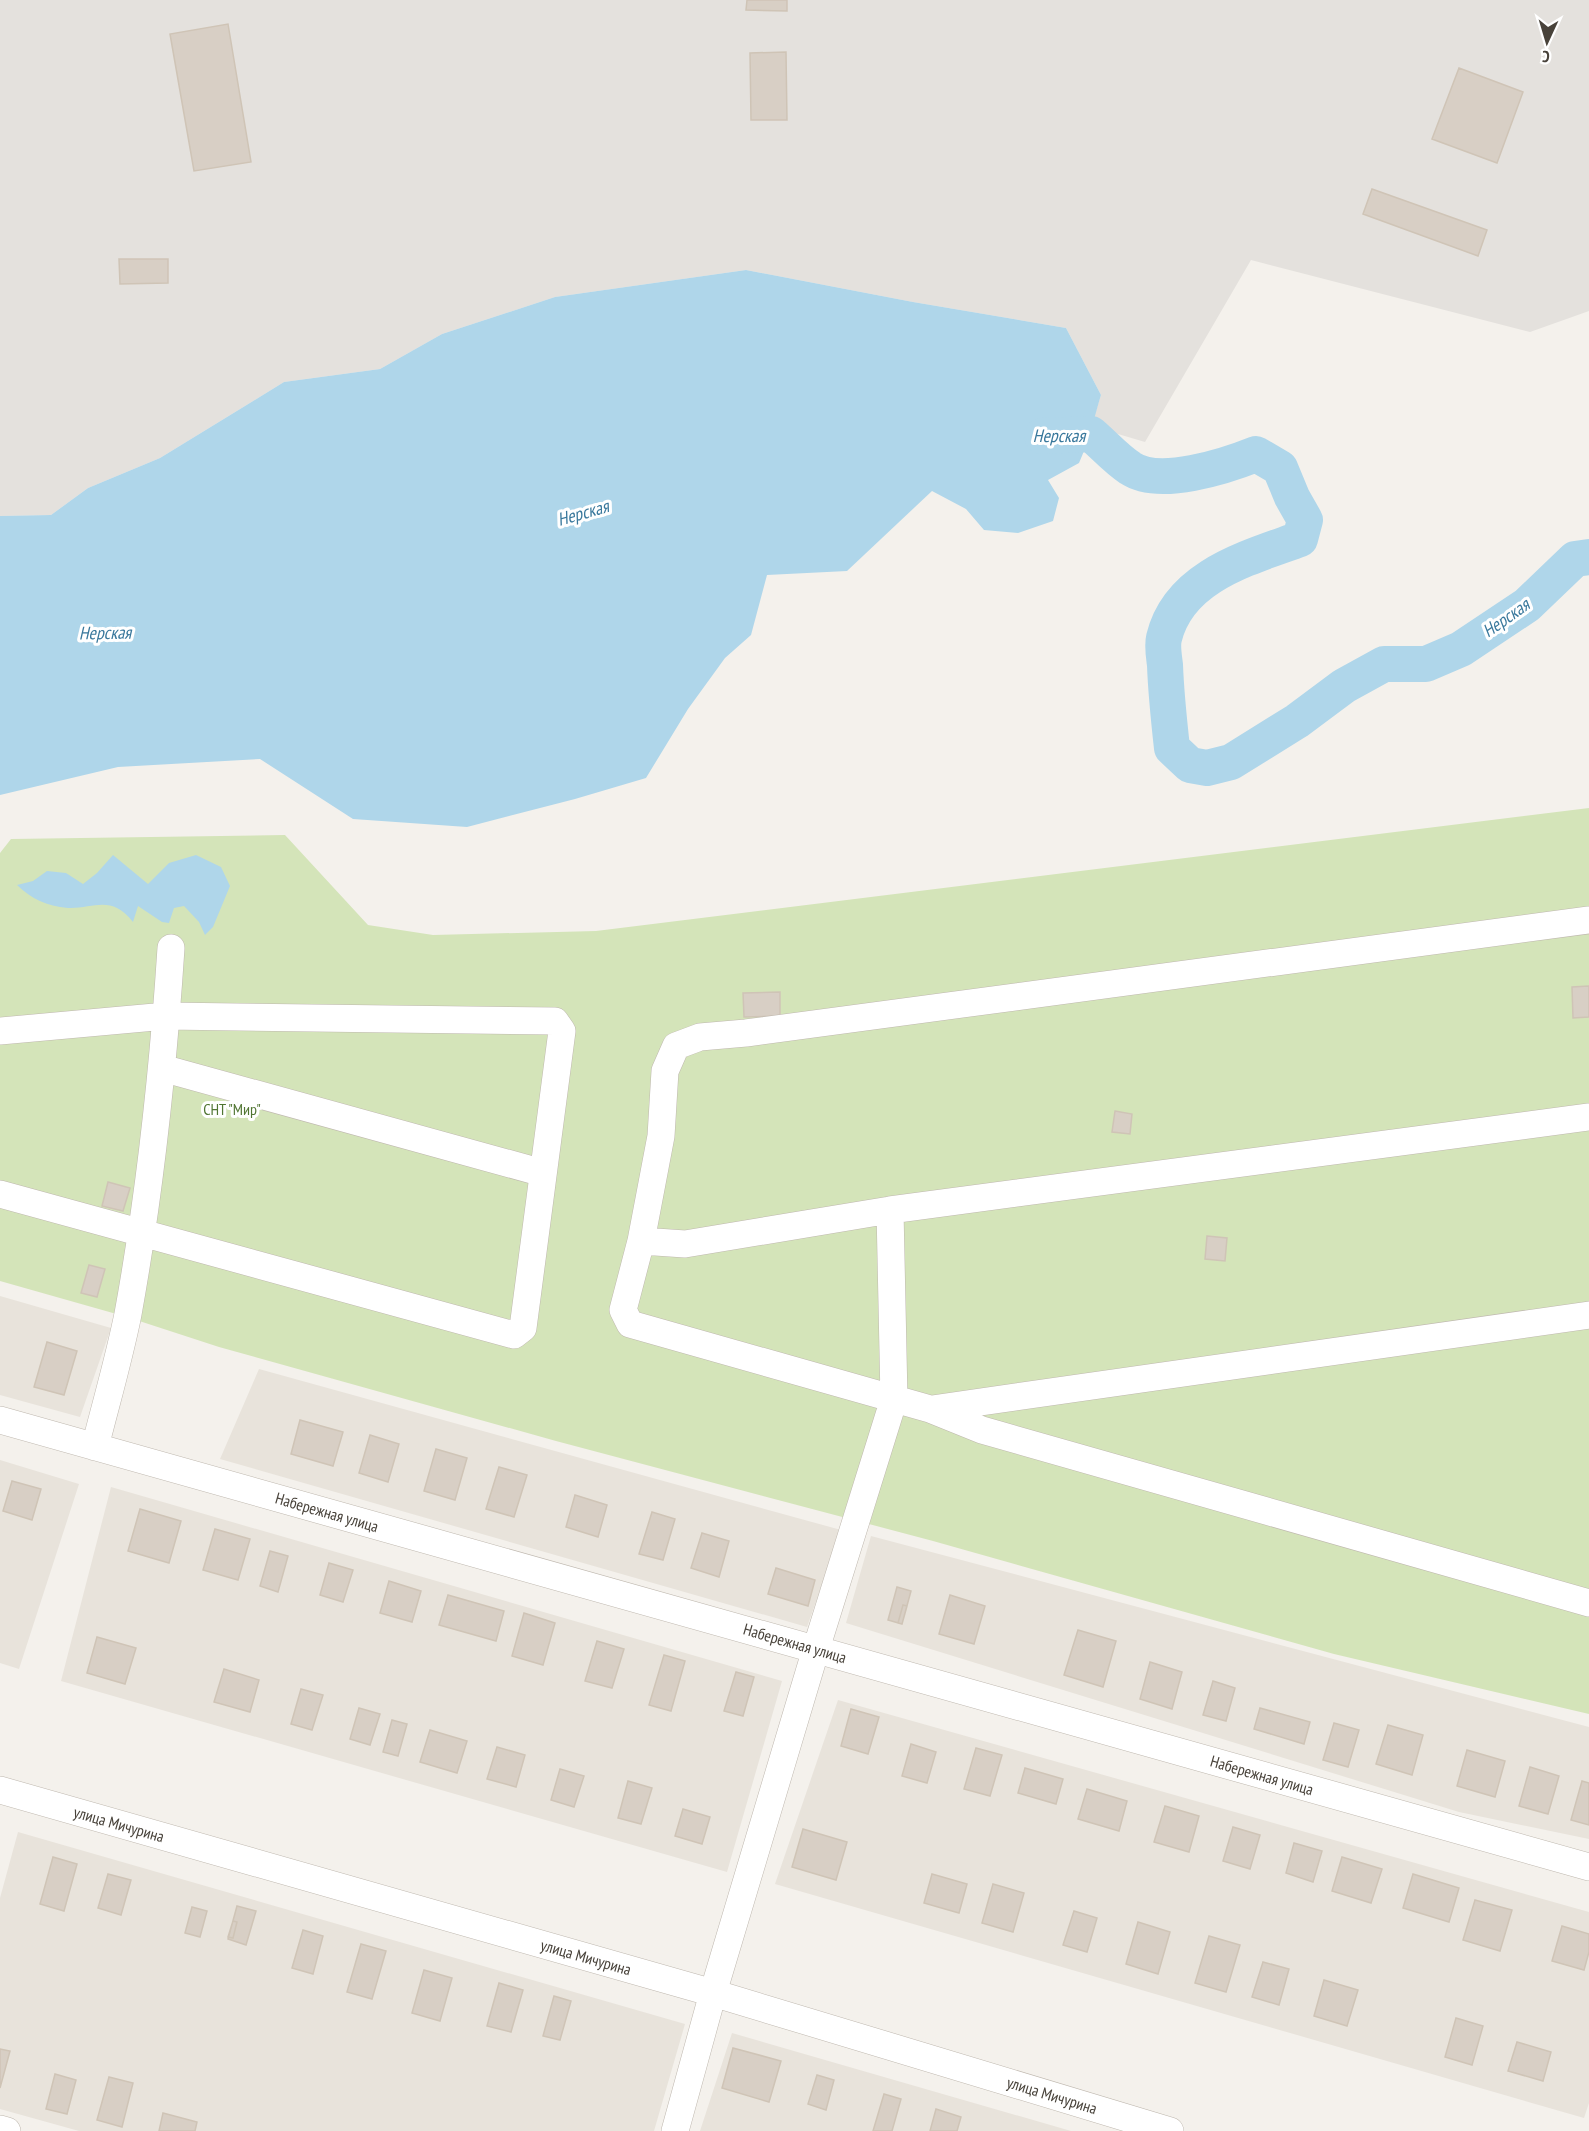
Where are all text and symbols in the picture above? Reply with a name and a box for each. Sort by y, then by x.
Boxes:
north arrow [1517,12,1577,72]
text: С [1541,47,1550,67]
water label: Нерская [1033,424,1087,447]
water label: Нерская [554,494,613,531]
water label: Нерская [1478,592,1535,642]
water label: Нерская [79,621,133,644]
park label: СНТ "Мир" [203,1099,261,1119]
street label: Набережная улица [273,1488,381,1536]
street label: Набережная улица [741,1619,849,1667]
street label: Набережная улица [1208,1751,1316,1799]
street label: улица Мичурина [71,1802,167,1846]
street label: улица Мичурина [538,1935,634,1979]
street label: улица Мичурина [1005,2072,1099,2118]

